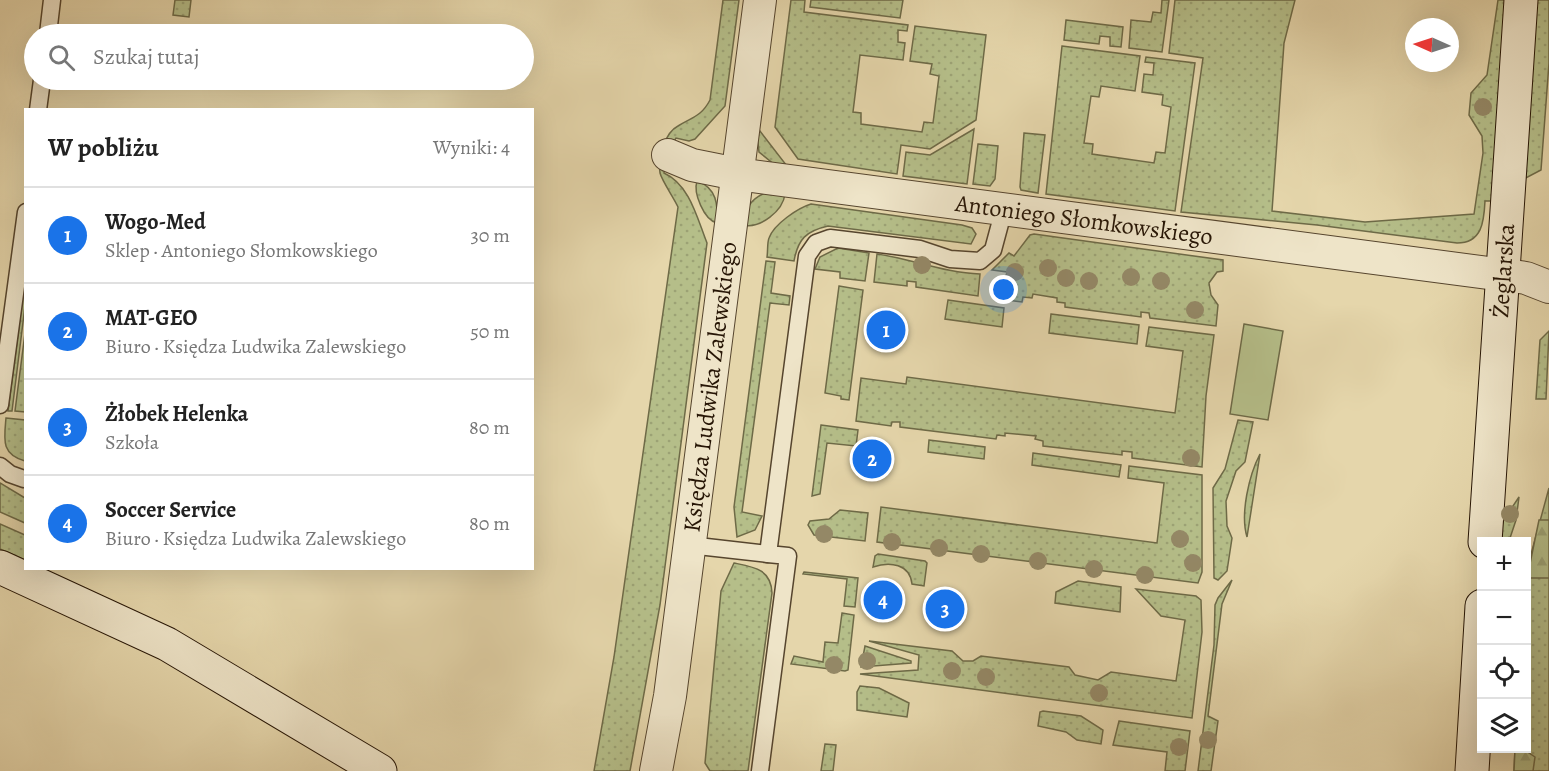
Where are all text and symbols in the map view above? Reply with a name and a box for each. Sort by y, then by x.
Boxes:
north arrow [1405,18,1459,72]
search box [24,24,534,90]
icon: search [45,41,78,74]
text: Szukaj tutaj [93,42,199,72]
text: W pobliżu [48,130,159,165]
text: Wyniki: 4 [433,134,510,161]
street label: Antoniego Słomkowskiego [952,187,1215,253]
text: Wogo-Med [105,207,206,237]
text: 1 [64,222,71,249]
text: 30 m [470,222,510,249]
street label: Żeglarska [1484,222,1522,319]
text: Sklep · Antoniego Słomkowskiego [105,237,378,264]
street label: Księdza Ludwika Zalewskiego [675,240,745,534]
your location [989,275,1018,304]
text: MAT-GEO [105,303,197,333]
pin: 1 [866,308,906,352]
text: 2 [63,318,72,345]
text: 50 m [470,318,510,345]
text: Biuro · Księdza Ludwika Zalewskiego [105,333,406,360]
text: Żłobek Helenka [105,399,248,429]
text: 3 [63,414,72,441]
text: 80 m [469,414,510,441]
text: Szkoła [105,429,159,456]
pin: 2 [852,436,892,482]
text: Soccer Service [105,495,236,525]
text: 4 [63,510,72,537]
text: 80 m [469,510,510,537]
text: Biuro · Księdza Ludwika Zalewskiego [105,525,406,552]
map controls [1477,537,1531,753]
button: + [1477,537,1531,591]
pin: 4 [864,578,902,622]
pin: 3 [926,586,964,632]
button: − [1477,591,1531,645]
button: locate [1477,645,1531,699]
button: layers [1477,699,1531,753]

